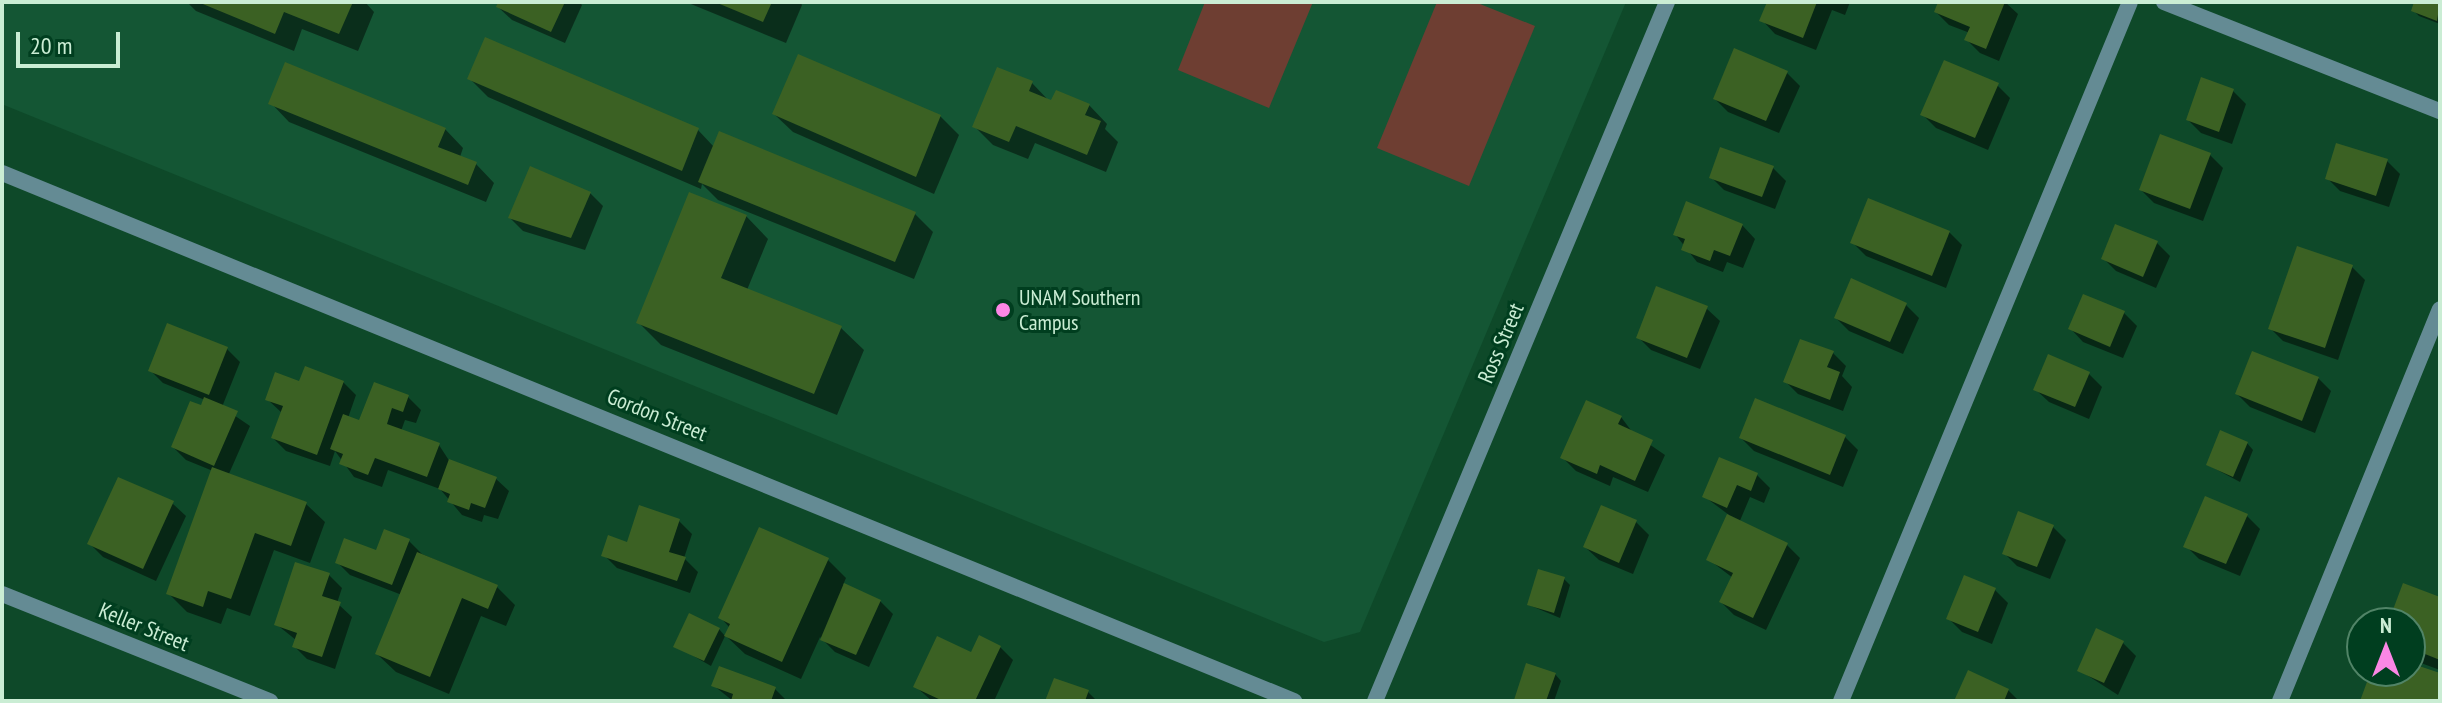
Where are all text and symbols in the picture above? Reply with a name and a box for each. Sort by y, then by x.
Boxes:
scale bar [20,16,124,66]
text: 20 m [30,30,72,61]
place label: UNAM Southern Campus [1019,284,1140,336]
street label: Ross Street [1472,299,1530,387]
marker: UNAM Southern Campus [994,301,1012,319]
street label: Gordon Street [603,383,711,447]
street label: Keller Street [95,597,193,657]
north arrow [2346,607,2426,687]
text: N [2380,611,2392,639]

